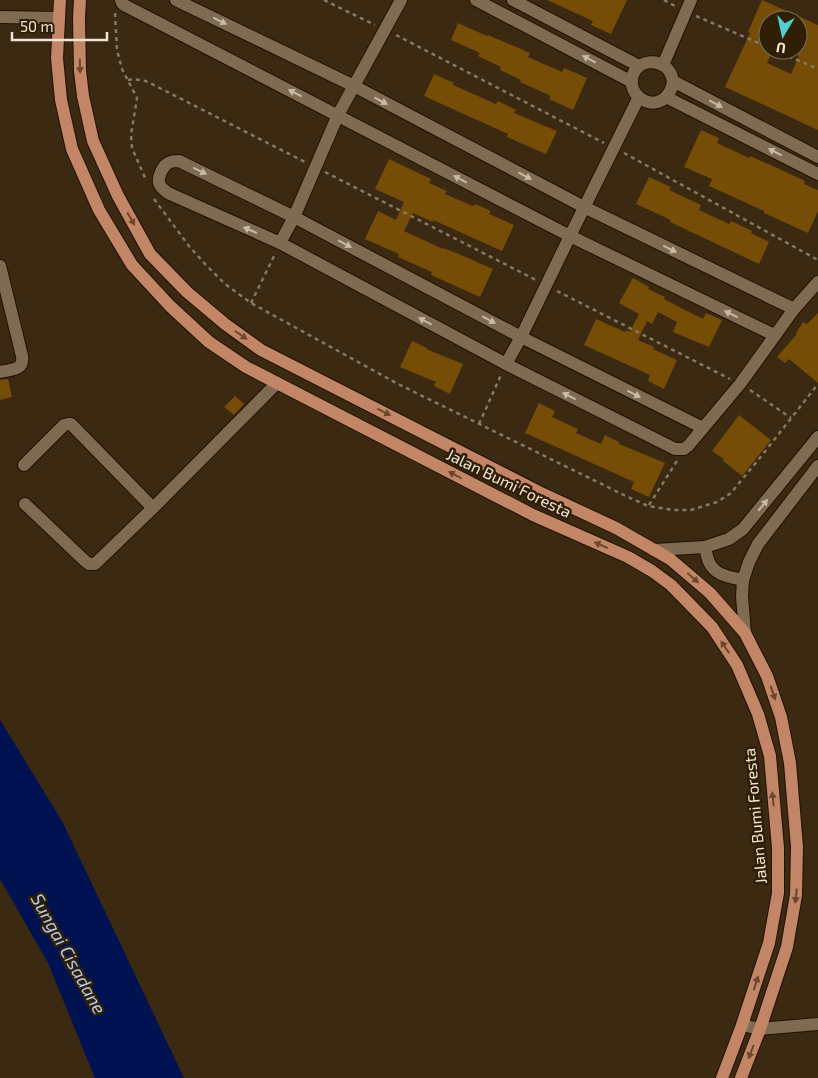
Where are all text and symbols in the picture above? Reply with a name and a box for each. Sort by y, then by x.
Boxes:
scale bar [12,10,108,42]
north arrow [758,10,808,60]
text: 50 m [20,17,54,35]
one-way arrow [213,17,227,25]
text: U [775,39,787,57]
one-way arrow [581,55,596,63]
one-way arrow [76,58,84,74]
one-way arrow [287,89,302,97]
one-way arrow [374,97,389,105]
one-way arrow [709,100,723,108]
one-way arrow [767,148,782,156]
one-way arrow [193,167,207,175]
one-way arrow [518,172,532,180]
one-way arrow [453,175,467,183]
one-way arrow [126,212,135,225]
one-way arrow [243,226,257,234]
one-way arrow [338,240,352,248]
one-way arrow [663,245,678,253]
one-way arrow [723,310,738,318]
one-way arrow [482,316,496,324]
one-way arrow [418,317,433,325]
one-way arrow [234,330,248,340]
one-way arrow [626,389,641,398]
one-way arrow [562,392,577,400]
one-way arrow [377,408,391,416]
street label: Jalan Bumi Foresta [444,444,575,521]
one-way arrow [448,471,462,479]
one-way arrow [758,499,769,512]
one-way arrow [594,541,608,549]
one-way arrow [686,573,699,584]
one-way arrow [720,640,730,653]
one-way arrow [769,686,777,701]
street label: Jalan Bumi Foresta [739,747,770,885]
one-way arrow [769,791,777,807]
one-way arrow [791,888,799,904]
water label: Sungai Cisadane [27,889,111,1018]
one-way arrow [753,975,761,990]
one-way arrow [747,1045,755,1060]

